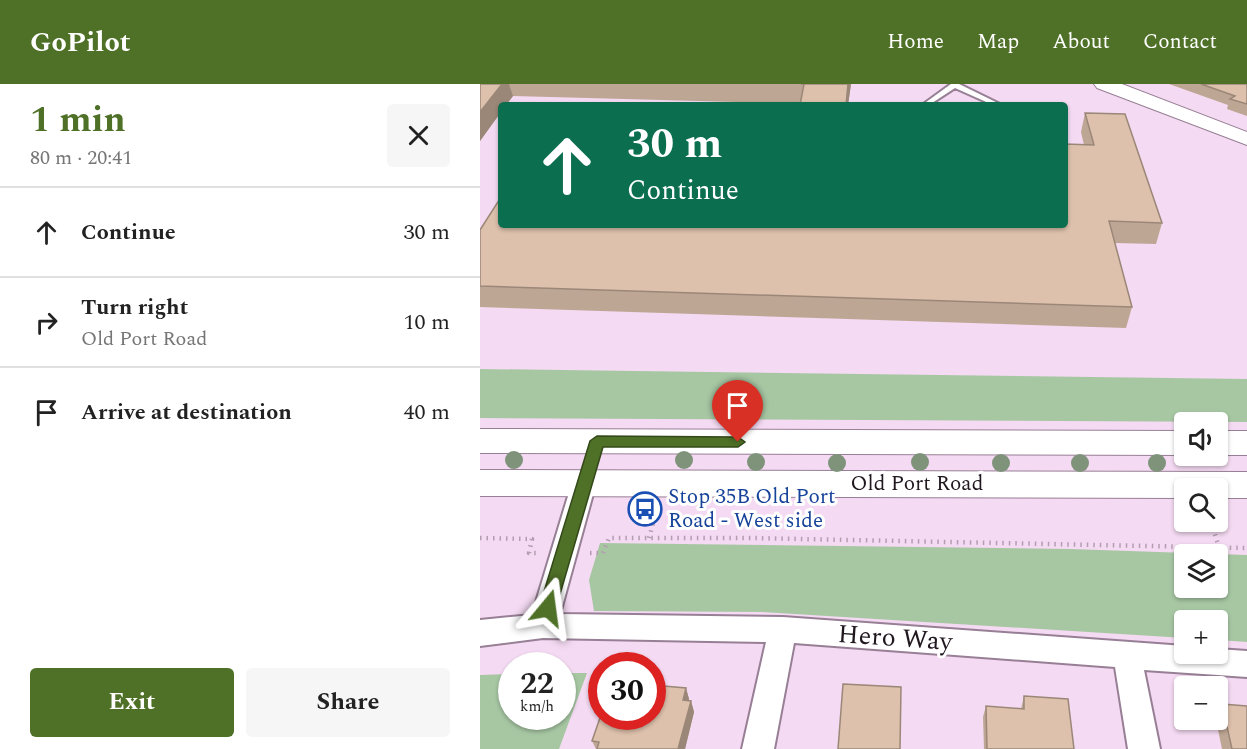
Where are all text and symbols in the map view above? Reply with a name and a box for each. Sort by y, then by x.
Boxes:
text: GoPilot [30,21,131,64]
text: Home [887,26,944,58]
text: Map [977,26,1019,58]
text: About [1052,26,1110,58]
text: Contact [1143,26,1217,58]
text: 1 min [30,93,126,148]
button: close [387,104,450,167]
text: 30 m [627,113,722,176]
icon: ahead [528,126,606,204]
text: 80 m · 20:41 [30,143,132,173]
text: Continue [627,170,739,212]
icon: ahead [30,216,63,249]
text: Continue [81,216,176,249]
text: 30 m [404,216,450,249]
text: Turn right [81,291,188,324]
icon: right [30,306,63,339]
text: 10 m [404,306,450,339]
text: Old Port Road [81,324,207,354]
pin [712,380,763,442]
icon: arrive [721,389,754,422]
icon: arrive [30,396,63,429]
text: Arrive at destination [81,396,292,429]
text: 40 m [404,396,450,429]
map controls [1174,412,1228,730]
button: sound [1174,412,1228,466]
street label: Old Port Road [851,468,983,500]
button: search [1174,478,1228,532]
place label: Stop 35B Old Port Road - West side [668,481,836,537]
bus stop icon: Stop 35B Old Port Road - West side [627,491,663,527]
button: layers [1174,544,1228,598]
position arrow [516,576,580,640]
button: + [1174,610,1228,664]
street label: Hero Way [836,614,955,662]
speed limit sign: 30 [588,652,666,730]
text: 22 [520,661,554,707]
button: Exit [30,668,234,737]
button: Share [246,668,450,737]
button: − [1174,676,1228,730]
text: km/h [520,695,554,718]

